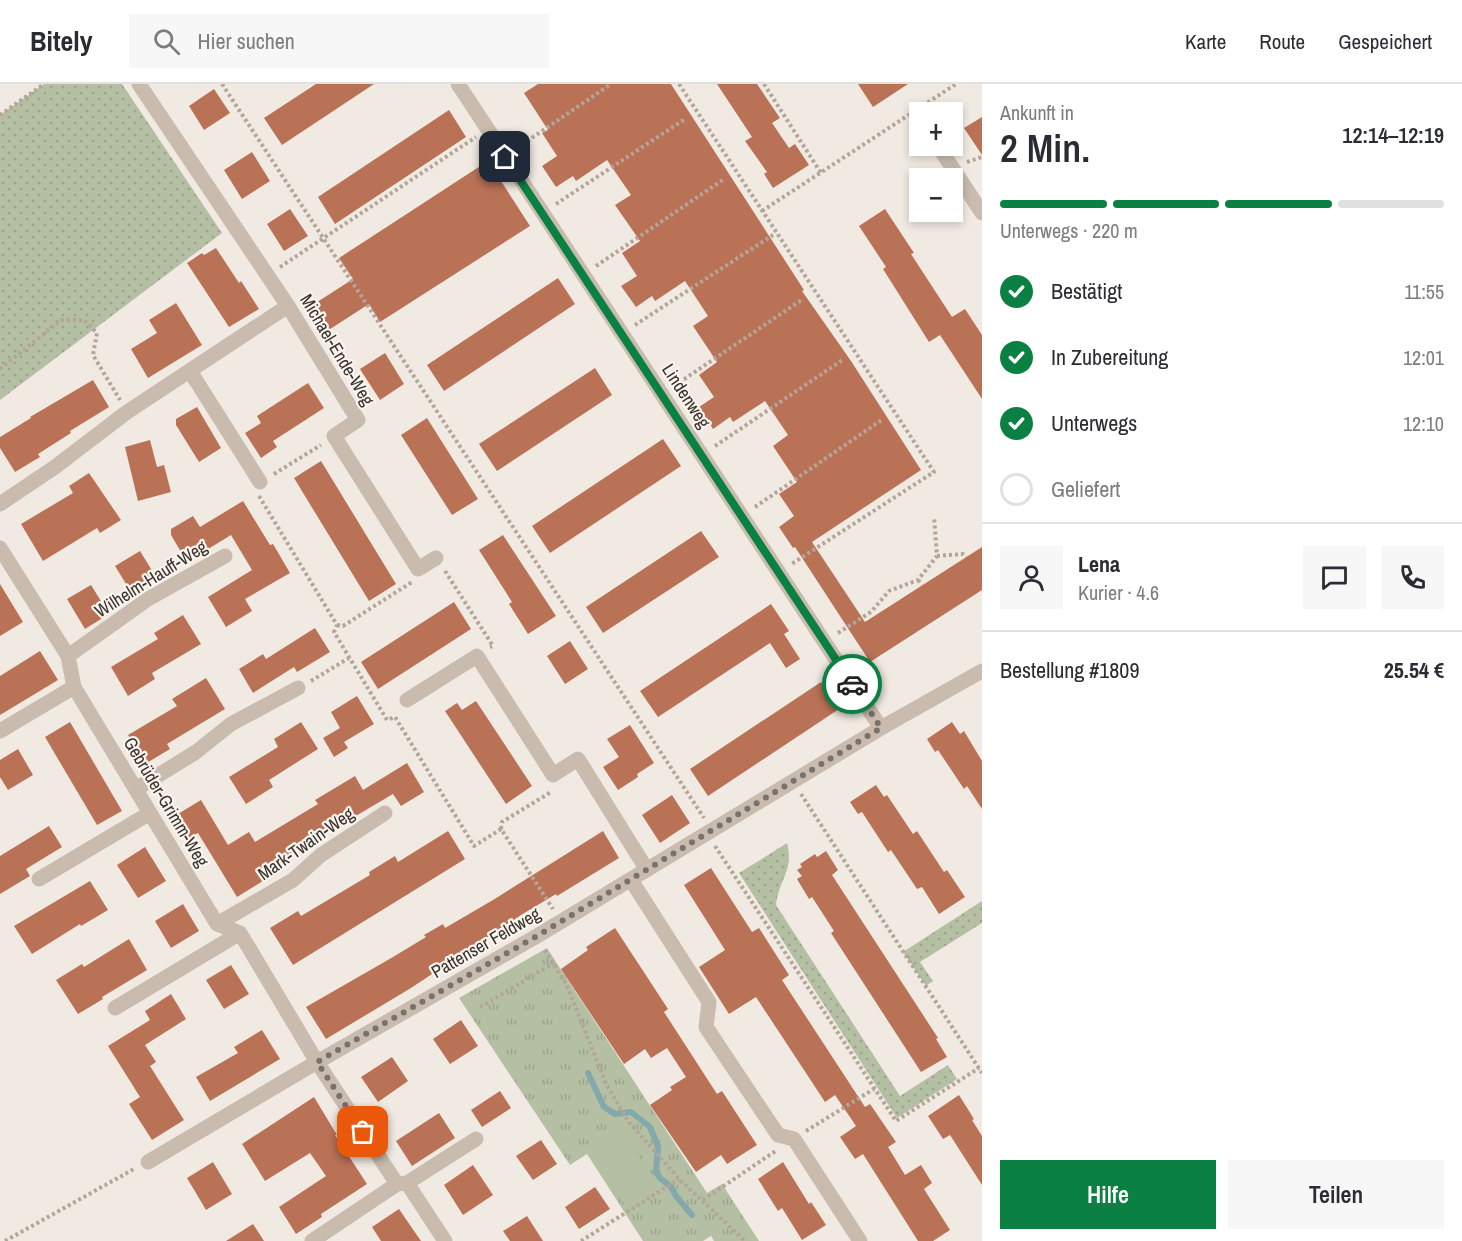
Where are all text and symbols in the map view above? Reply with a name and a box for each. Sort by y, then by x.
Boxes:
search box [129,14,549,68]
text: Bitely [30,22,93,60]
icon: search [150,25,183,58]
text: Hier suchen [198,26,295,56]
text: Karte [1185,27,1226,56]
text: Route [1259,27,1305,56]
text: Gespeichert [1338,27,1432,56]
text: Ankunft in [1000,99,1074,126]
map controls [909,102,963,222]
button: + [909,102,963,156]
text: 12:14–12:19 [1342,120,1444,150]
text: 2 Min. [1000,122,1090,174]
pin [479,131,530,182]
icon: home [488,140,521,173]
button: − [909,168,963,222]
text: Unterwegs · 220 m [1000,217,1138,244]
icon: check [1000,275,1033,308]
text: Bestätigt [1051,276,1122,306]
text: 11:55 [1404,278,1444,305]
street label: Michael-Ende-Weg [294,289,381,411]
icon: check [1000,341,1033,374]
text: In Zubereitung [1051,342,1168,372]
text: 12:01 [1403,344,1444,371]
street label: Lindenweg [656,359,717,433]
icon: check [1000,407,1033,440]
text: Unterwegs [1051,408,1137,438]
text: 12:10 [1403,410,1444,437]
text: Geliefert [1051,474,1120,504]
street label: Wilhelm-Hauff-Weg [90,534,212,623]
button: person [1000,546,1063,609]
button: chat [1303,546,1366,609]
button: phone [1381,546,1444,609]
text: Lena [1078,549,1120,579]
text: Kurier · 4.6 [1078,579,1159,606]
courier [822,654,882,714]
text: Bestellung #1809 [1000,655,1139,685]
text: 25.54 € [1384,655,1444,685]
icon: car [836,668,869,701]
street label: Gebrüder-Grimm-Weg [118,732,215,872]
street label: Mark-Twain-Weg [253,801,359,886]
street label: Pattenser Feldweg [427,901,546,984]
pin [337,1106,388,1157]
icon: bag [346,1115,379,1148]
button: Hilfe [1000,1160,1216,1229]
button: Teilen [1228,1160,1444,1229]

